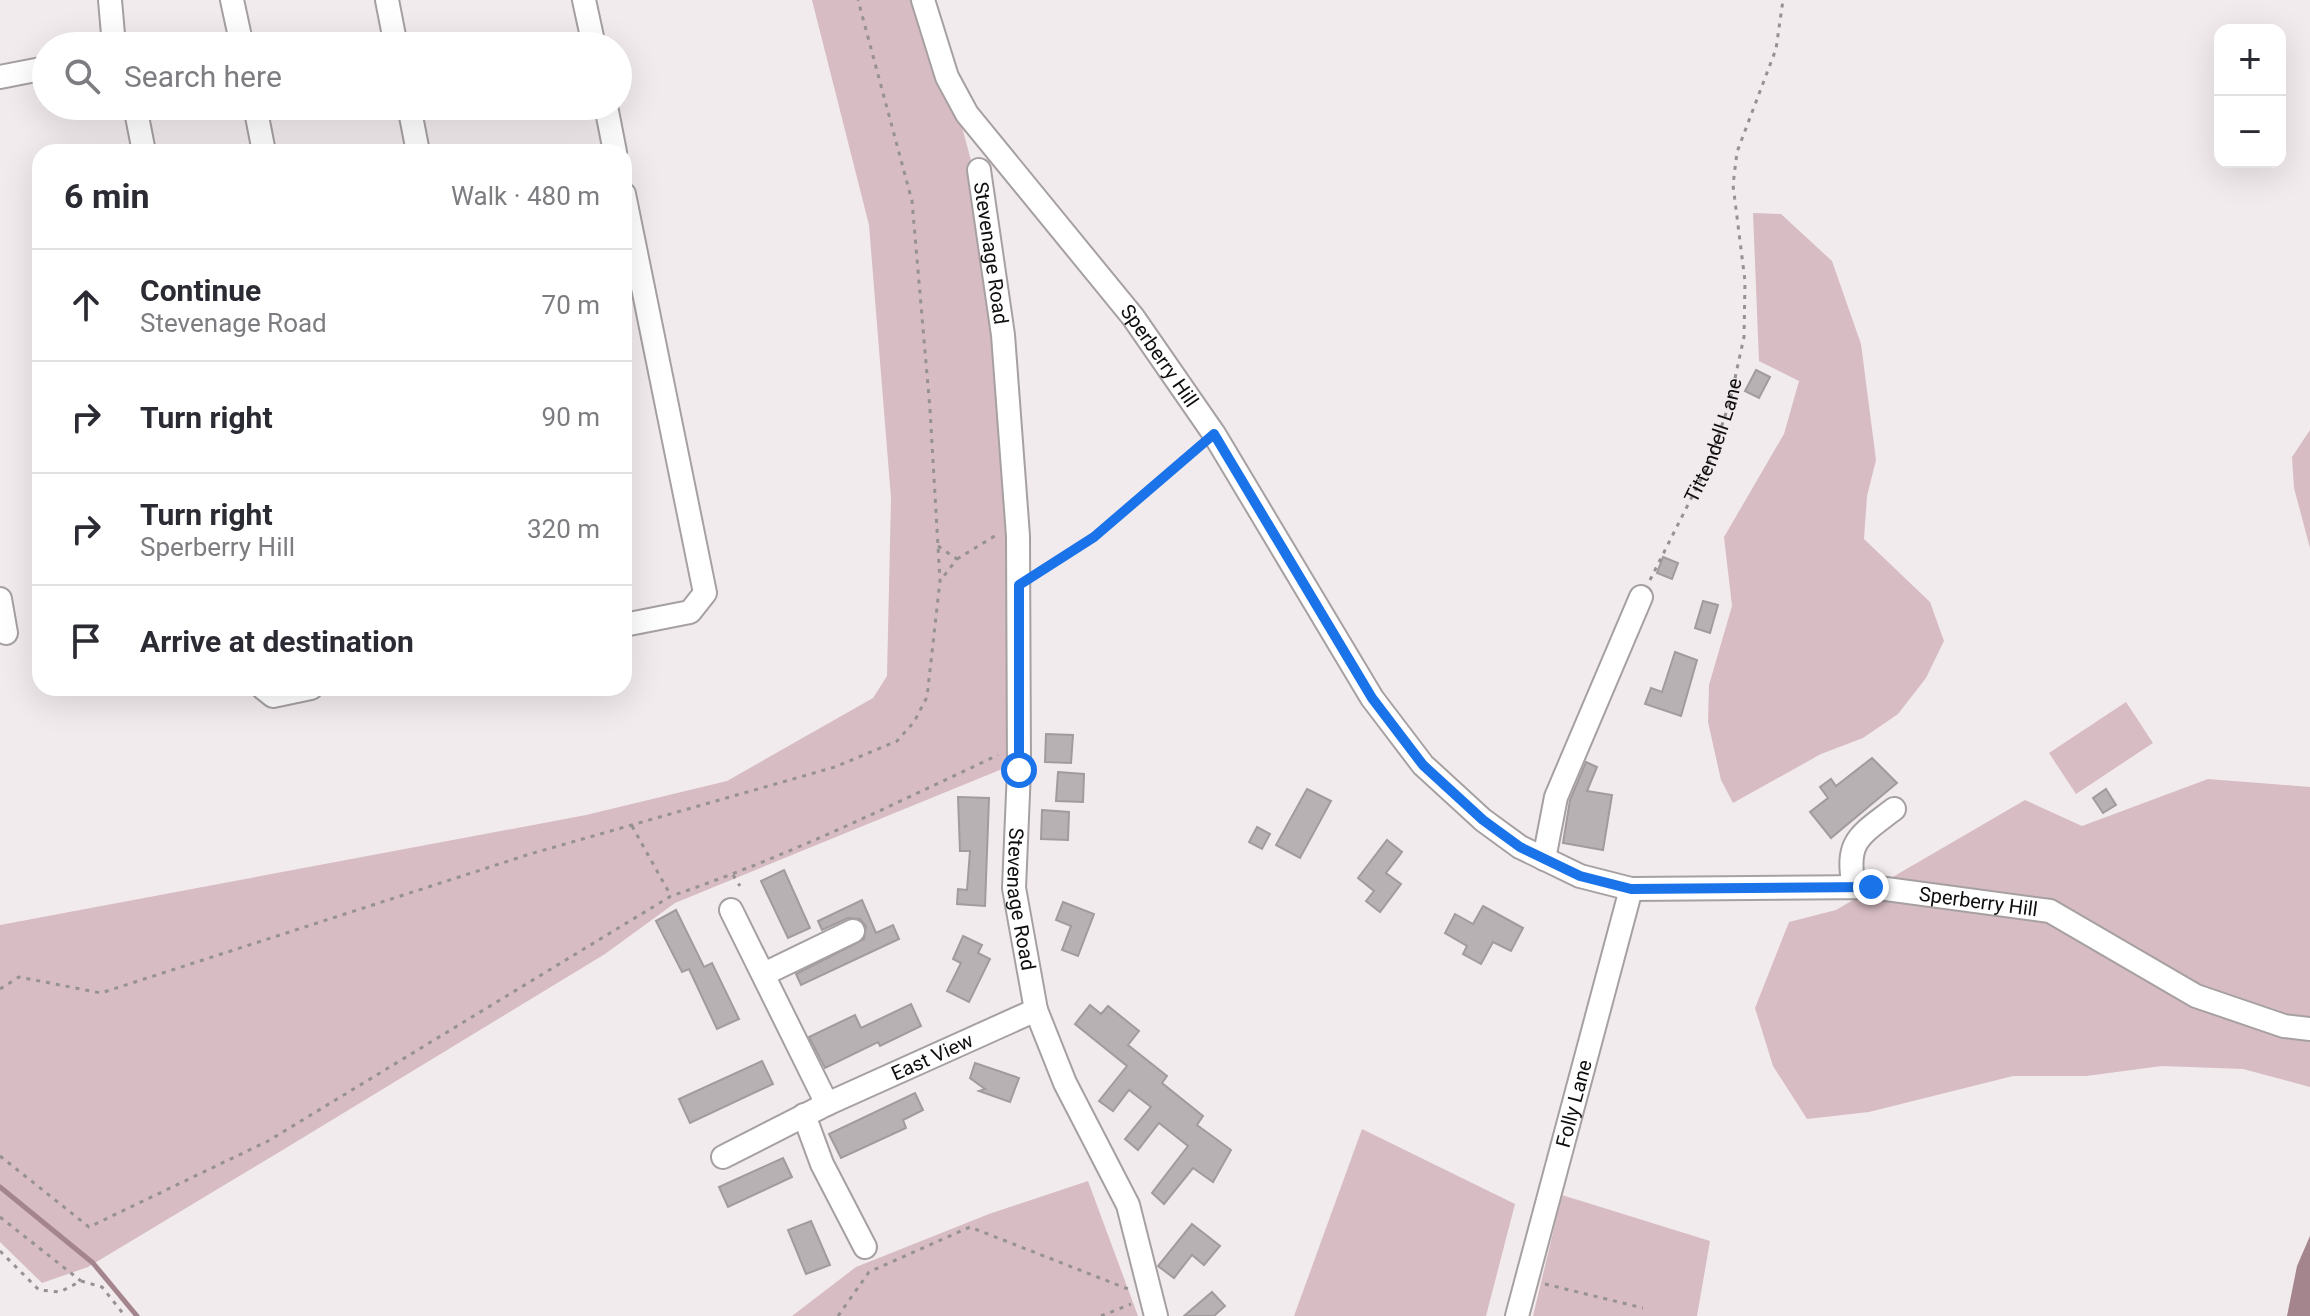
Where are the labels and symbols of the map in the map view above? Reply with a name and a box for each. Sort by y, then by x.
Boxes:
street label: Stevenage Road [969,180,1013,326]
street label: Sperberry Hill [1116,300,1204,412]
street label: Tittendell Lane [1679,376,1747,507]
route start [1001,752,1037,788]
street label: Stevenage Road [1002,827,1041,972]
route end [1853,869,1889,905]
street label: Sperberry Hill [1918,882,2039,921]
street label: East View [887,1028,977,1086]
street label: Folly Lane [1551,1057,1597,1150]

